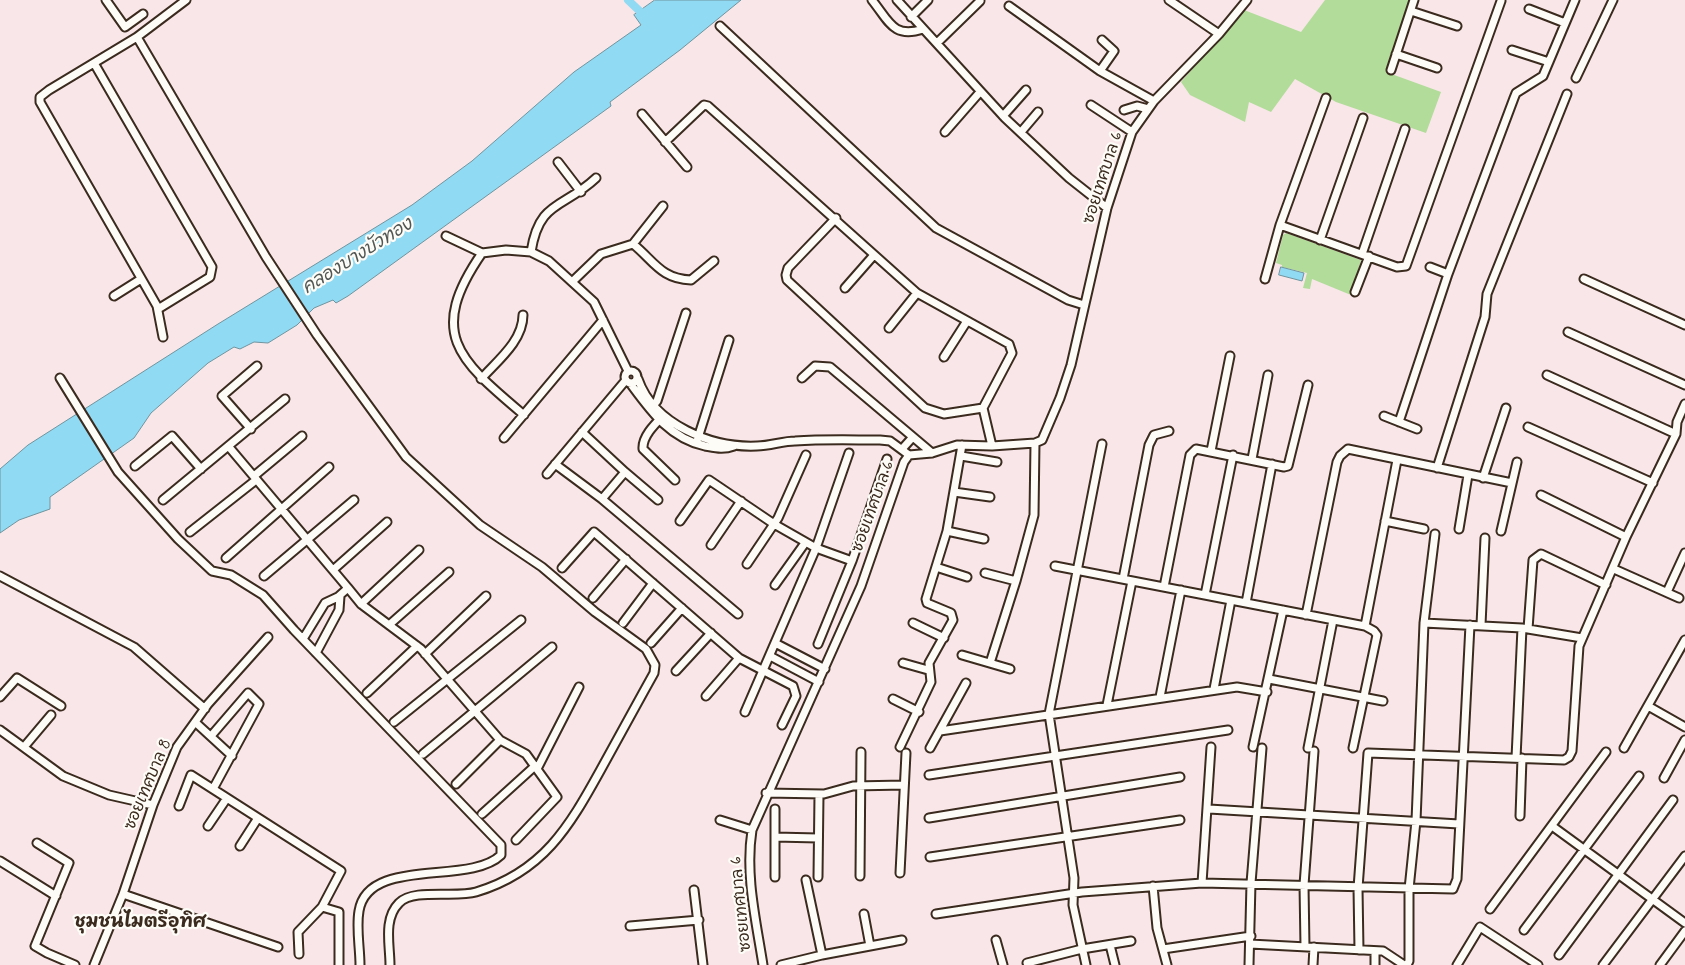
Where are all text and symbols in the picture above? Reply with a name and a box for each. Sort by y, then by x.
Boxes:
street label: ซอยเทศบาล 6 [1080,129,1128,227]
water label: คลองบางบัวทอง [299,214,417,300]
street label: ซอยเทศบาล 6 [849,459,899,555]
street label: ซอยเทศบาล 8 [121,737,177,833]
street label: ซอยเทศบาล 6 [727,855,757,953]
district label: ชุมชนไมตรีอุทิศ [74,912,206,934]

